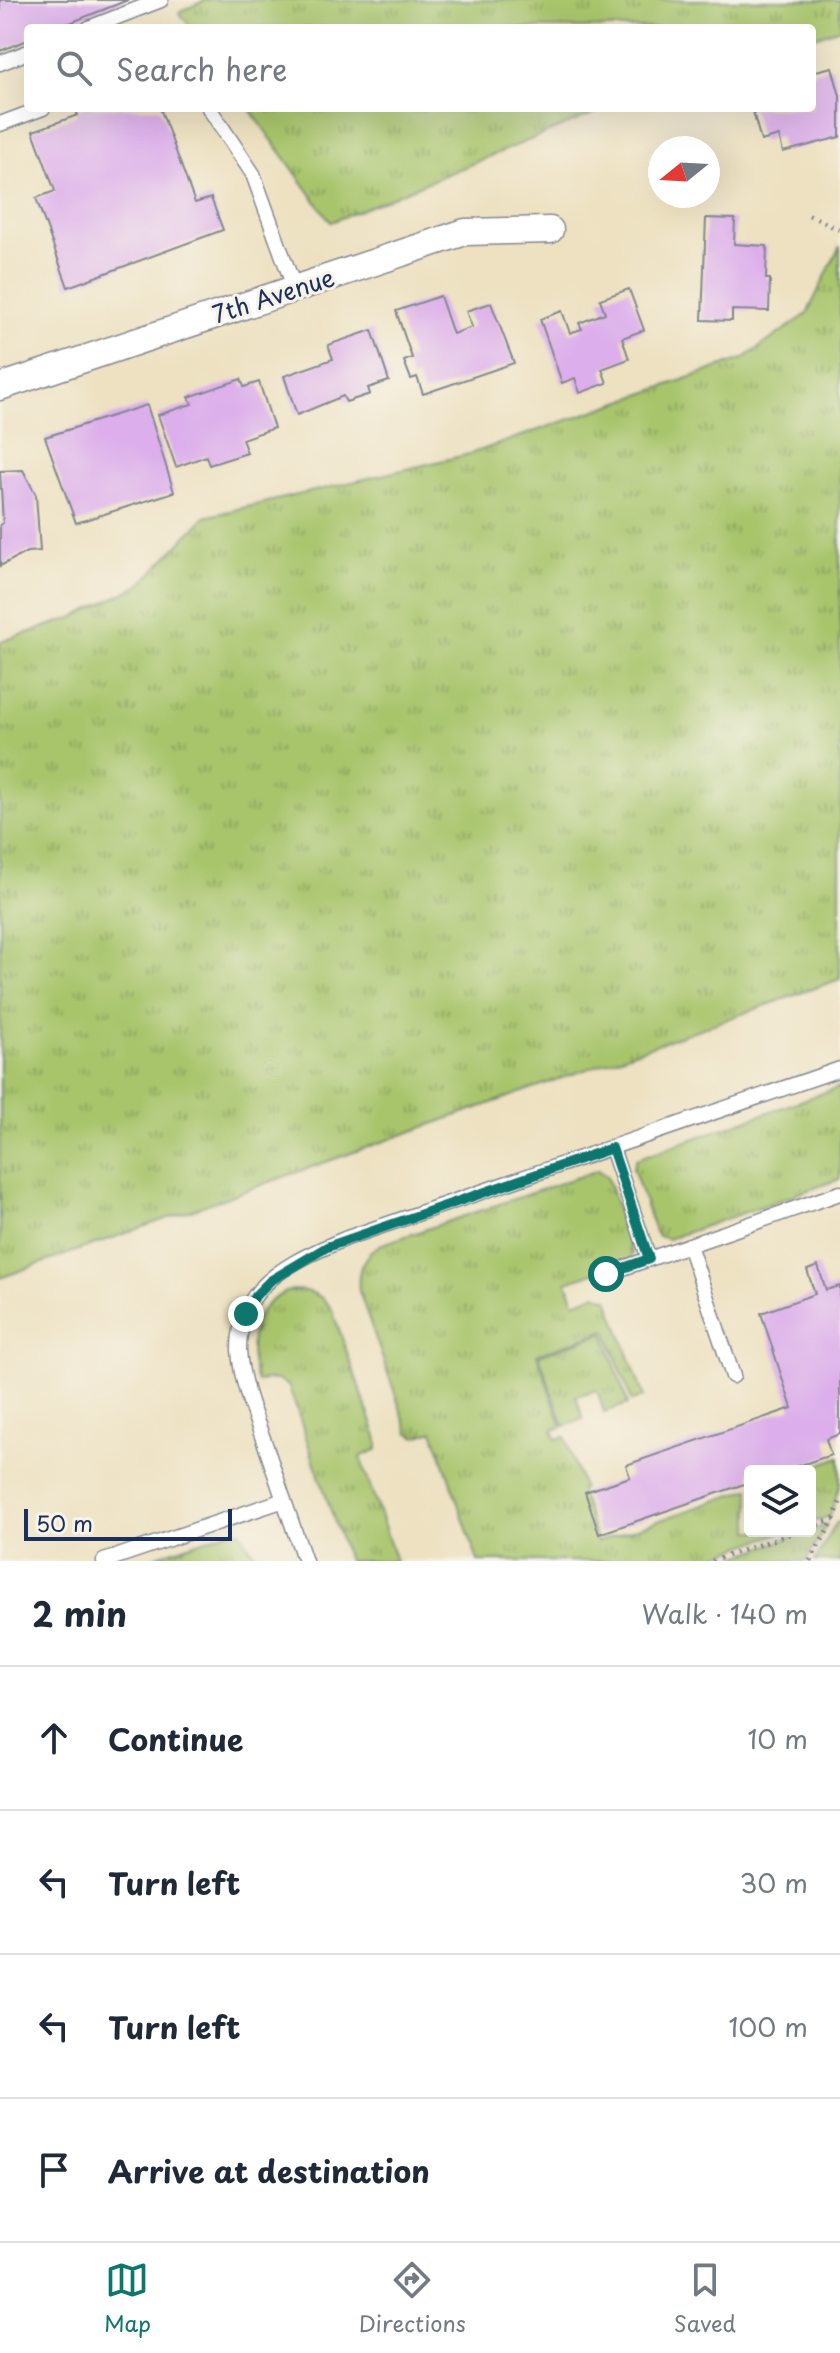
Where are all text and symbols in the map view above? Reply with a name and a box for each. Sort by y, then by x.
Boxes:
search box [24,24,816,112]
icon: search [52,46,96,90]
text: Search here [116,46,288,91]
north arrow [648,136,720,208]
street label: 7th Avenue [207,258,339,332]
route start [588,1256,624,1292]
route end [228,1296,264,1332]
map controls [744,1465,816,1537]
button: layers [744,1465,816,1537]
scale bar [24,1505,232,1541]
text: 50 m [36,1506,93,1539]
text: 2 min [32,1587,127,1639]
text: Walk · 140 m [642,1594,808,1633]
icon: ahead [32,1716,76,1760]
text: Continue [108,1716,243,1761]
text: 10 m [747,1719,808,1758]
icon: left [32,1860,76,1904]
text: Turn left [108,1860,240,1905]
text: 30 m [740,1863,808,1902]
icon: left [32,2004,76,2048]
text: Turn left [108,2004,240,2049]
text: 100 m [728,2007,808,2046]
icon: arrive [32,2148,76,2192]
text: Arrive at destination [108,2148,430,2193]
tab: Map [104,2258,151,2339]
tab: Directions [359,2258,466,2339]
tab: Saved [674,2258,736,2339]

